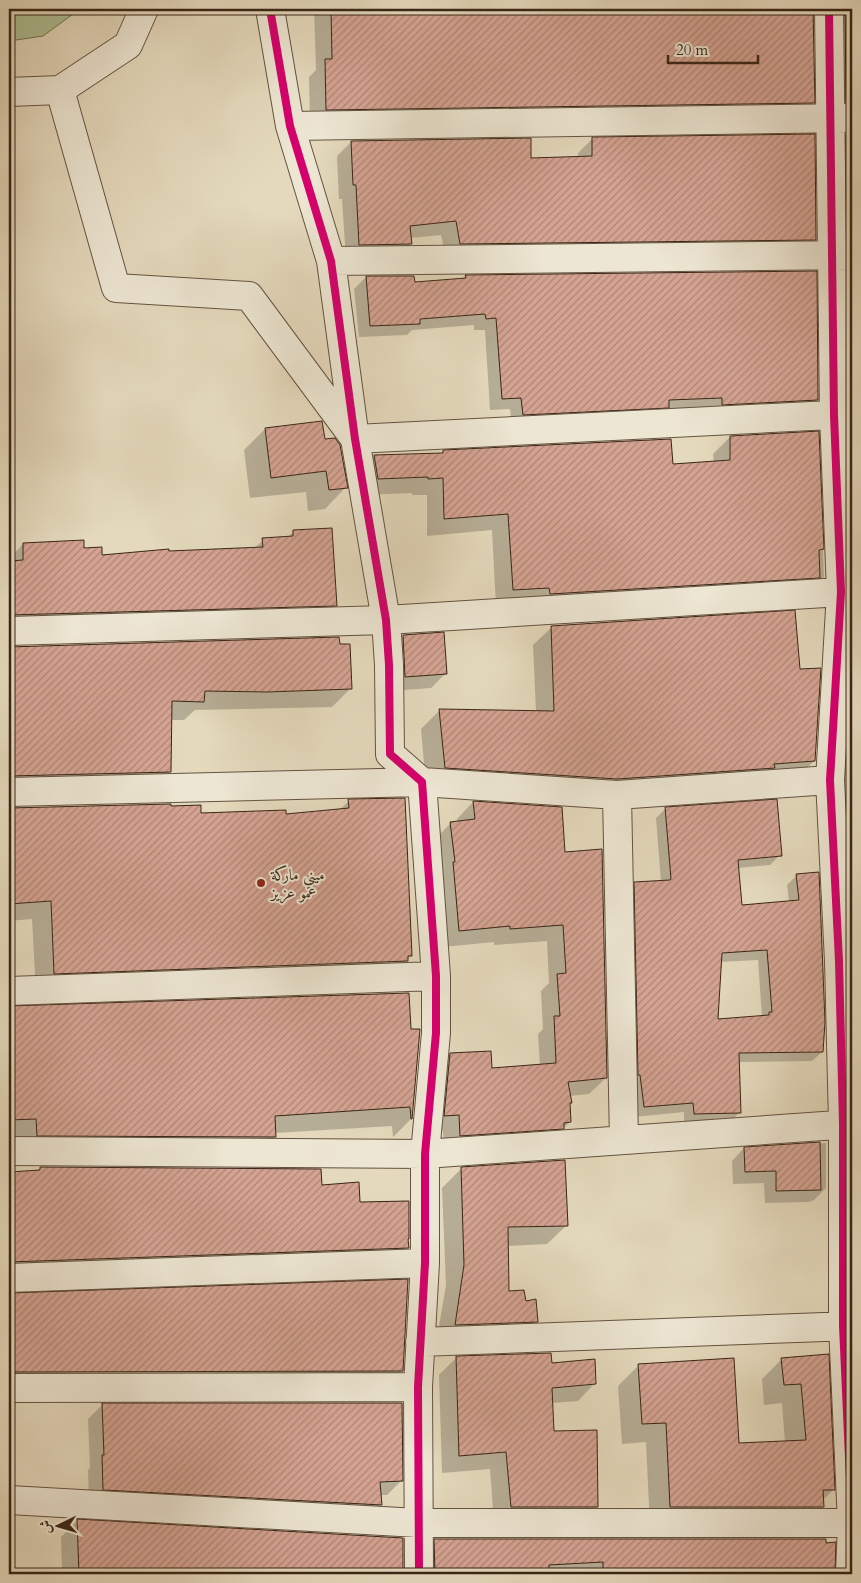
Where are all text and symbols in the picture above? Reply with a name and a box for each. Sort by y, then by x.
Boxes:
scale bar [668,32,758,64]
text: 20 m [676,40,708,60]
place label: ميني ماركة عمو عزيز [269,864,325,904]
marker: ميني ماركة عمو عزيز [255,877,267,889]
north arrow [32,1500,82,1550]
text: ش [35,1519,56,1535]

